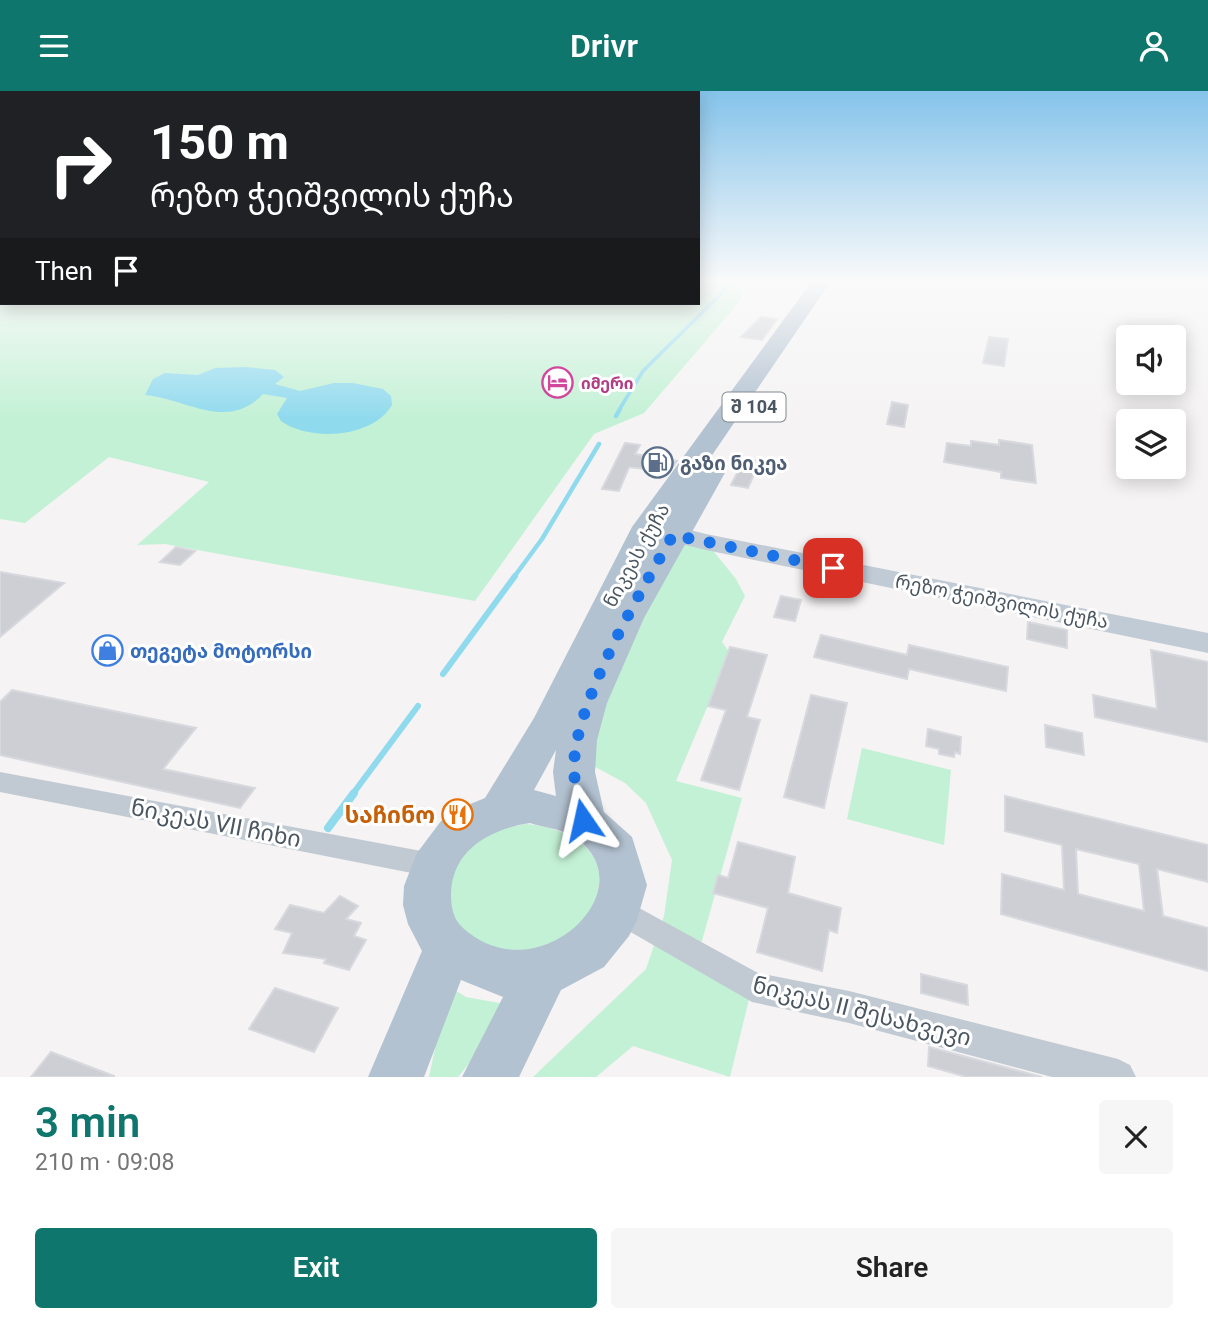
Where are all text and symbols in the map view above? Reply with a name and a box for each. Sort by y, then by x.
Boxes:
icon: menu [35,27,73,65]
text: Drivr [570,27,638,65]
icon: person [1135,27,1173,65]
text: 150 m [150,114,289,171]
icon: right [35,119,126,210]
text: რეზო ჭეიშვილის ქუჩა [150,177,514,215]
icon: arrive [107,252,145,290]
text: Then [35,256,93,286]
map controls [1116,325,1186,479]
button: sound [1116,325,1186,395]
hotel icon: იმერი [541,366,575,400]
place label: იმერი [581,374,633,393]
road number: შ 104 [722,393,786,421]
button: layers [1116,409,1186,479]
fuel station icon: გაზი ნიკეა [640,446,674,480]
place label: გაზი ნიკეა [680,452,787,475]
street label: ნიკეას ქუჩა [598,499,674,611]
pin [803,538,863,598]
icon: arrive [814,549,852,587]
street label: რეზო ჭეიშვილის ქუჩა [893,570,1110,634]
shop icon: თეგეტა მოტორსი [90,634,124,668]
place label: თეგეტა მოტორსი [130,640,312,663]
position arrow [546,783,620,857]
street label: ნიკეას VII ჩიხი [129,794,303,853]
restaurant icon: საჩინო [441,798,475,832]
place label: საჩინო [345,802,435,829]
street label: ნიკეას II შესახვევი [750,971,974,1052]
text: 3 min [35,1098,140,1147]
button: close [1099,1100,1173,1174]
text: 210 m · 09:08 [35,1149,174,1176]
button: Exit [35,1228,597,1308]
button: Share [611,1228,1173,1308]

